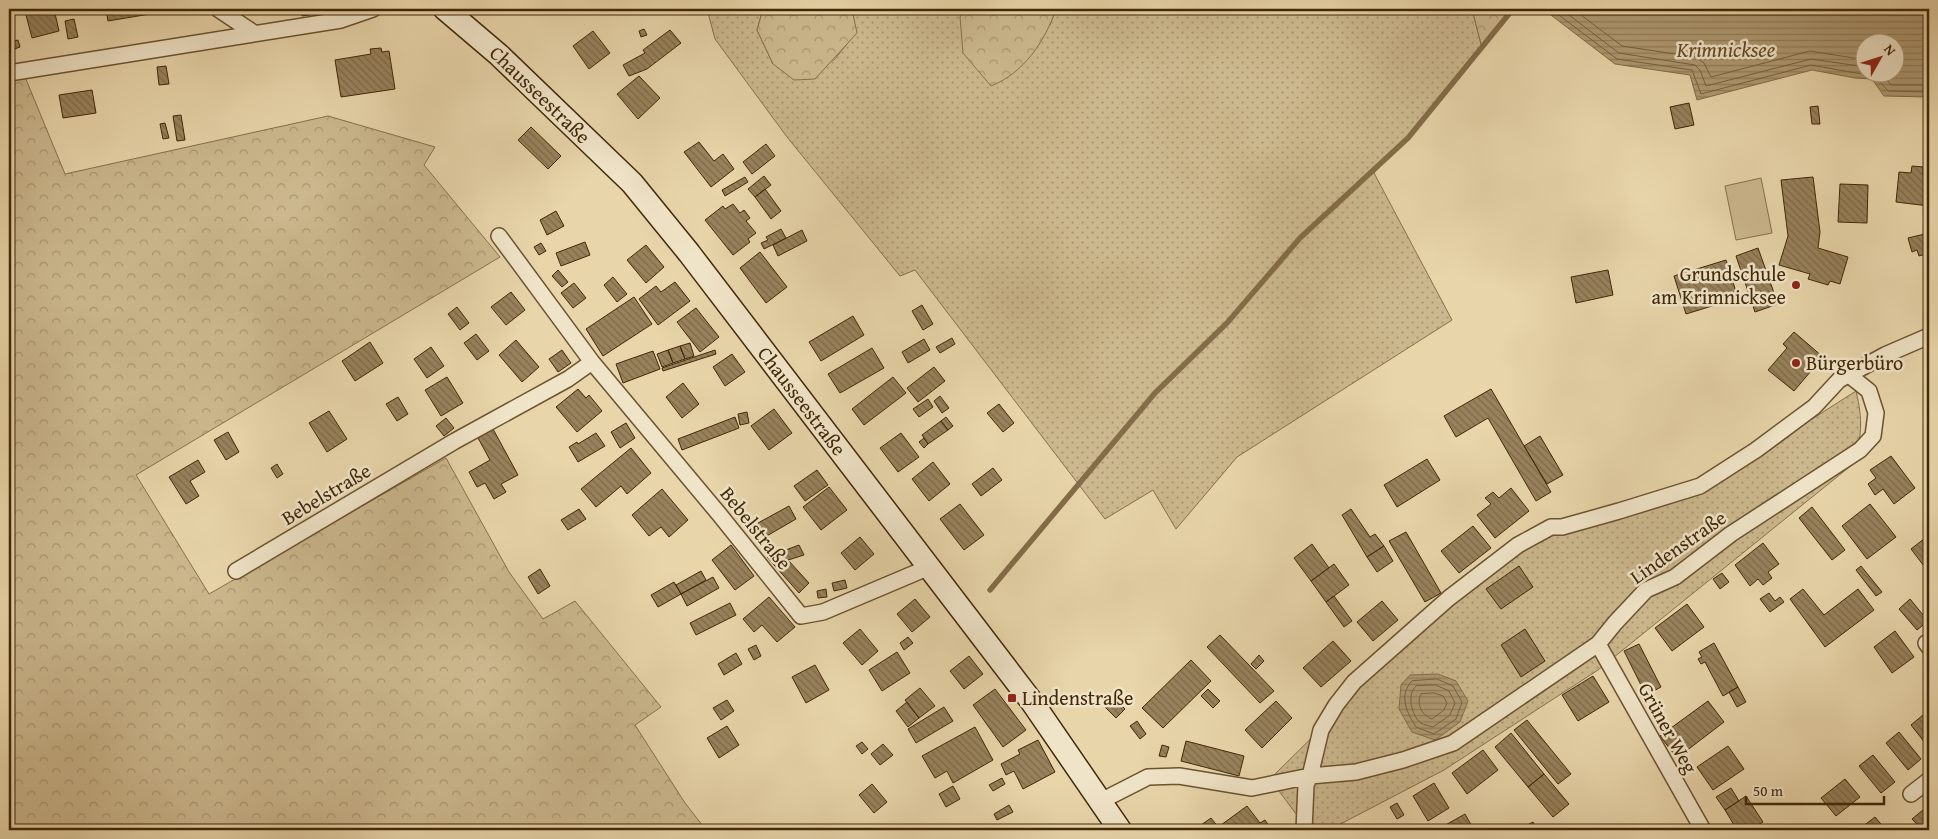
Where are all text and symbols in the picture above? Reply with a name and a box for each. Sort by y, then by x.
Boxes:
north arrow [1856,32,1906,82]
water label: Krimnicksee [1676,34,1775,65]
street label: Chausseestraße [484,38,598,150]
text: N [1879,40,1901,60]
place label: Grundschule am Krimnicksee [1651,259,1786,311]
marker: Grundschule am Krimnicksee [1790,279,1802,291]
street label: Chausseestraße [751,340,854,461]
place label: Bürgerbüro [1806,348,1903,377]
marker: Bürgerbüro [1790,357,1802,369]
street label: Bebelstraße [276,455,376,532]
street label: Bebelstraße [714,480,799,576]
street label: Lindenstraße [1624,503,1732,590]
street label: Grüner Weg [1632,677,1705,778]
place label: Lindenstraße [1022,683,1134,712]
marker: Lindenstraße [1006,692,1018,704]
scale bar [1746,774,1883,806]
text: 50 m [1753,780,1784,801]

